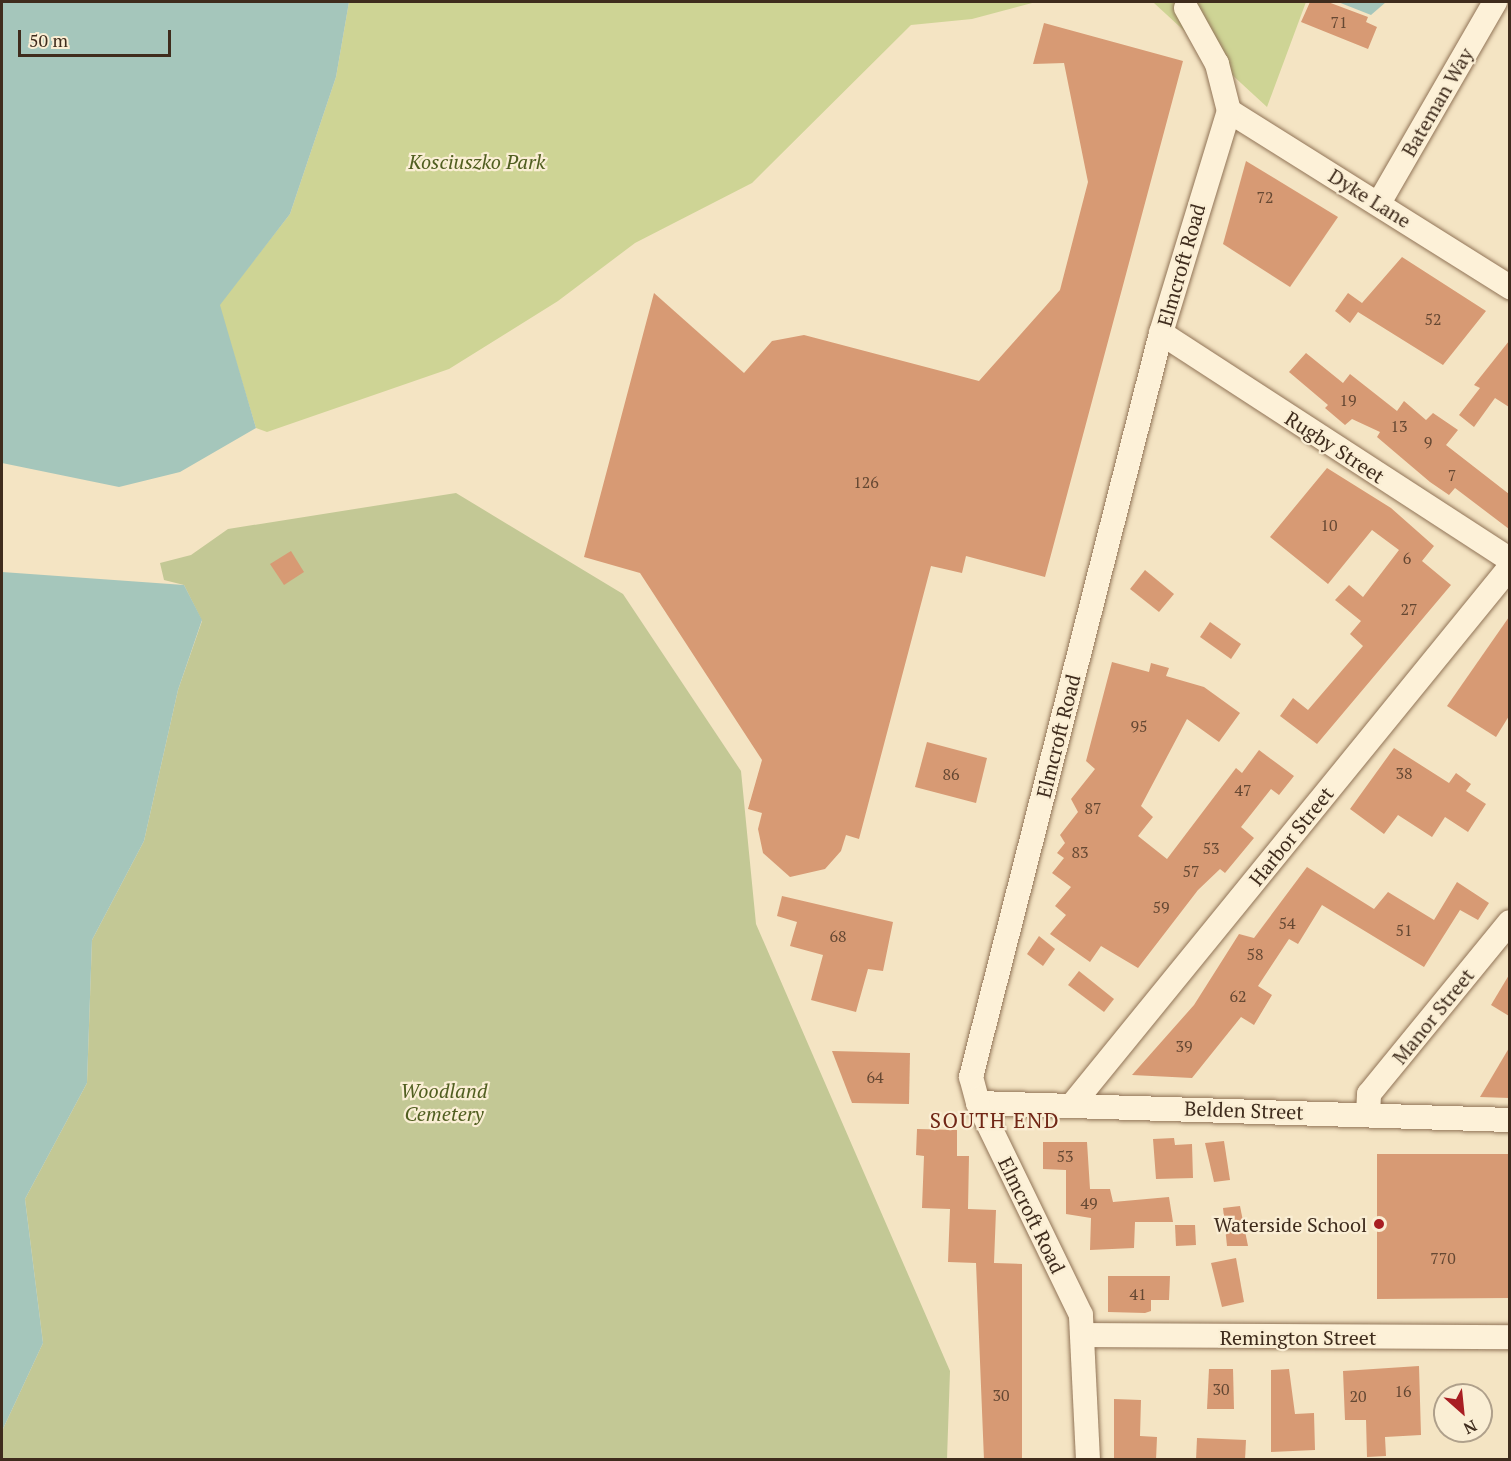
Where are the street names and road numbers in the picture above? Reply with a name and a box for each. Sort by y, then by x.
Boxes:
street label: Bateman Way [1396,43,1478,161]
street label: Dyke Lane [1325,163,1415,233]
street label: Elmcroft Road [1152,201,1210,329]
street label: Rugby Street [1281,406,1389,488]
street label: Elmcroft Road [1031,672,1085,800]
street label: Harbor Street [1244,782,1338,890]
street label: Manor Street [1387,963,1479,1069]
street label: Belden Street [1184,1096,1304,1124]
street label: Elmcroft Road [993,1153,1071,1277]
street label: Remington Street [1220,1325,1376,1349]

